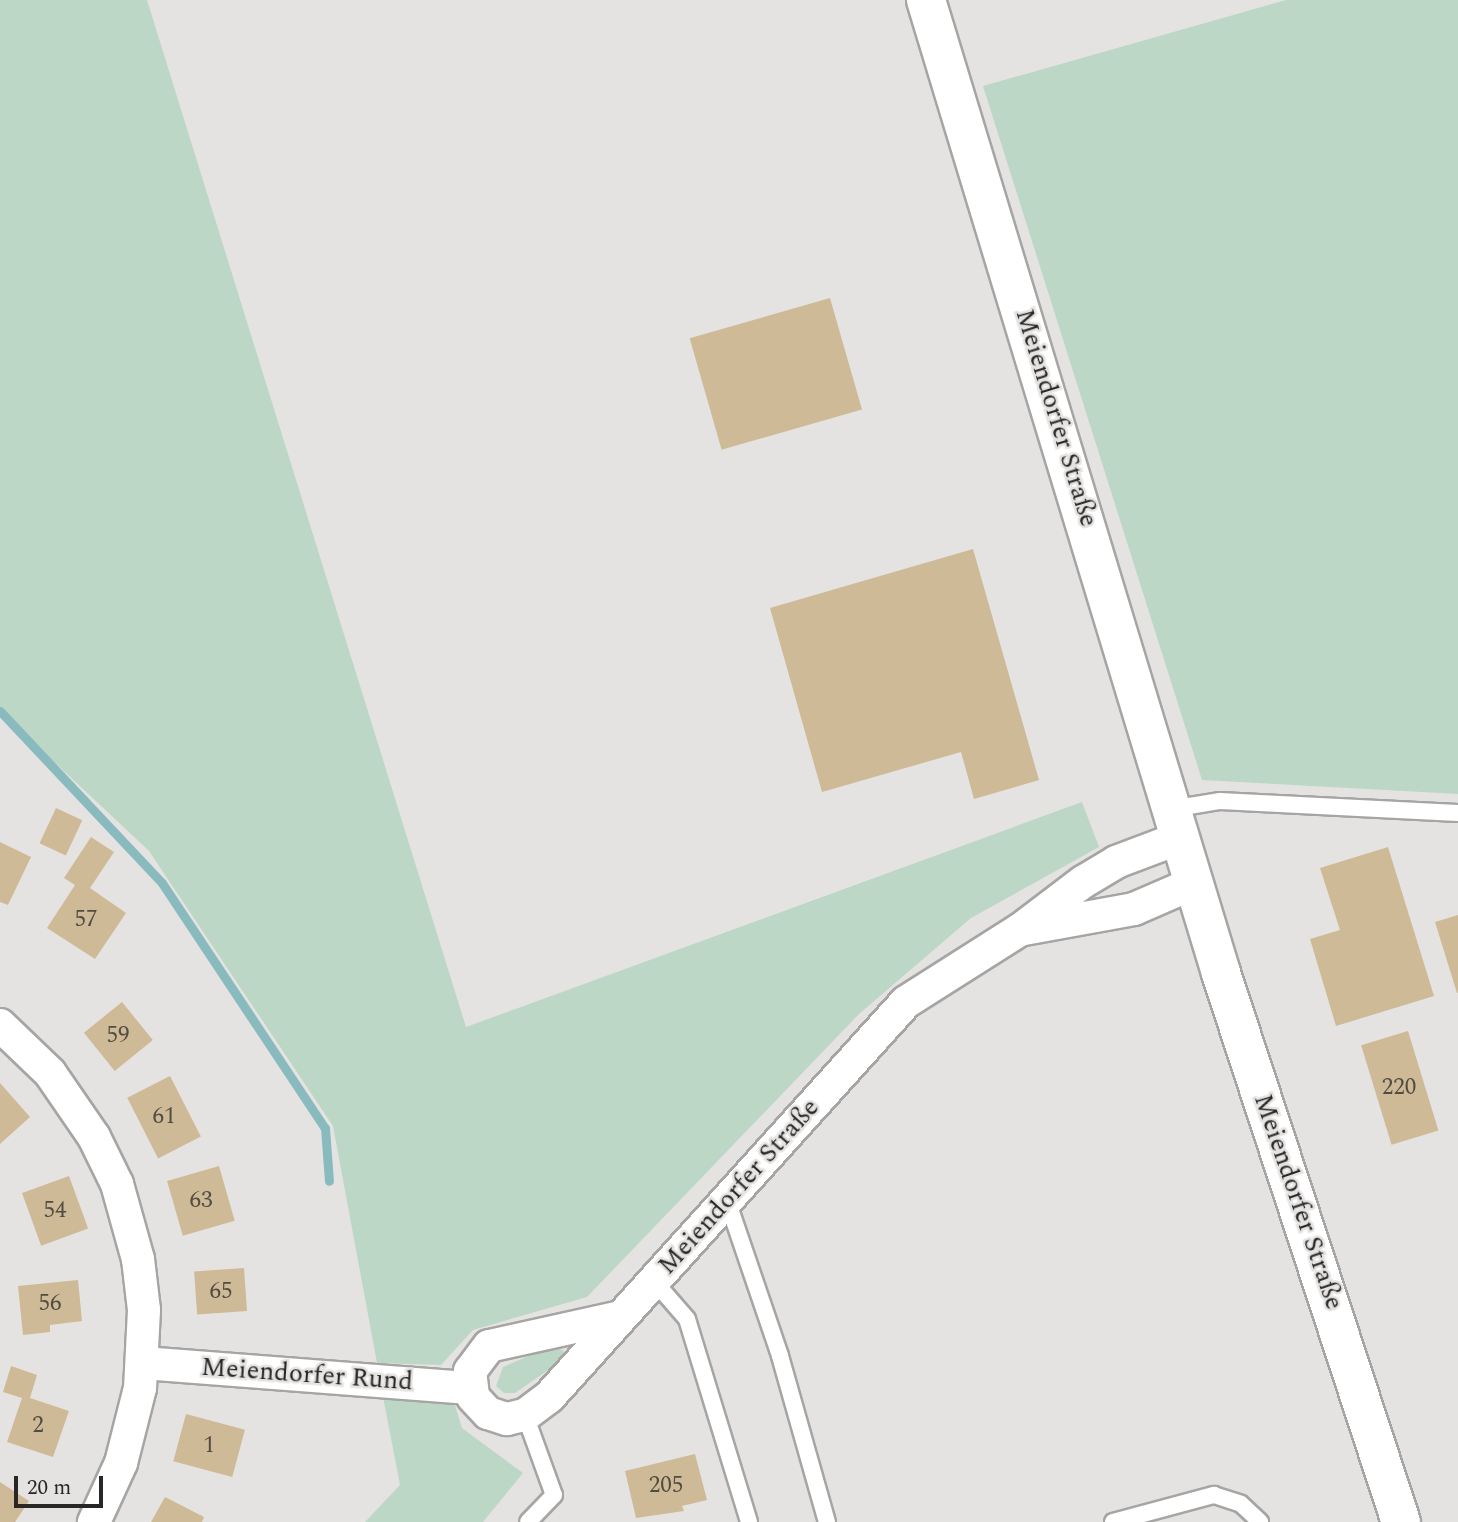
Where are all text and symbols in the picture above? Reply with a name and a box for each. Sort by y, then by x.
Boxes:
street label: Meiendorfer Straße [1008,305,1104,531]
house number: 57 [75,906,97,934]
house number: 59 [107,1022,129,1050]
house number: 220 [1382,1074,1416,1102]
street label: Meiendorfer Straße [1246,1090,1350,1314]
street label: Meiendorfer Straße [652,1093,826,1281]
house number: 61 [153,1103,175,1131]
house number: 63 [190,1187,212,1215]
house number: 54 [44,1197,66,1225]
house number: 65 [210,1278,232,1306]
house number: 56 [39,1290,61,1318]
street label: Meiendorfer Rund [200,1352,414,1398]
house number: 2 [32,1412,44,1440]
house number: 1 [203,1432,215,1460]
scale bar [18,1462,107,1506]
text: 20 m [27,1472,71,1504]
house number: 205 [649,1472,683,1500]

